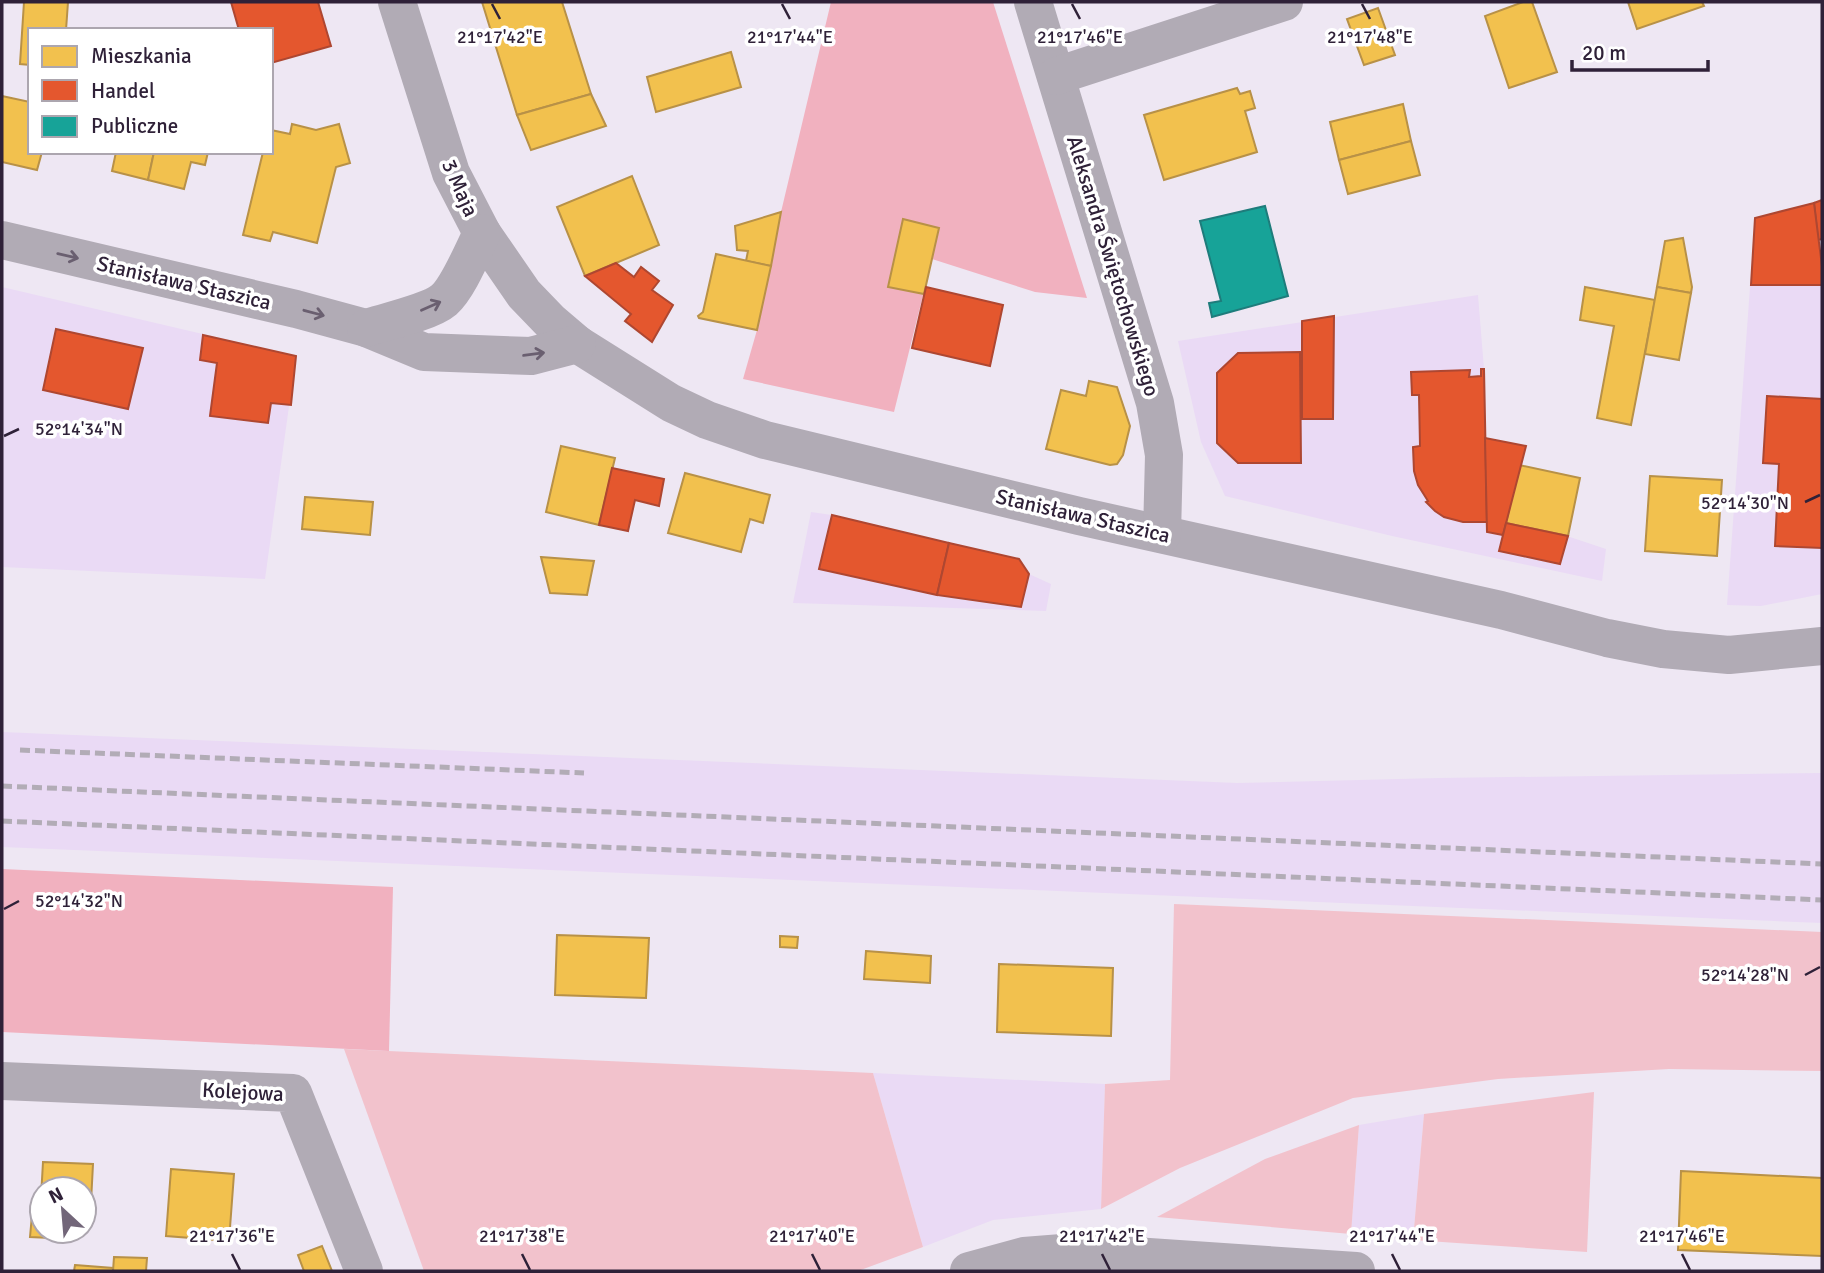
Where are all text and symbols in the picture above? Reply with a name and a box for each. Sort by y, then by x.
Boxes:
text: 21°17'42"E [457,26,543,48]
text: 21°17'44"E [747,26,833,48]
text: 21°17'46"E [1037,26,1123,48]
text: 21°17'48"E [1327,26,1413,48]
legend [28,28,273,154]
scale bar [1572,28,1708,72]
text: 20 m [1582,40,1626,66]
text: Mieszkania [91,43,192,69]
text: Handel [91,78,155,104]
text: Publiczne [91,113,178,139]
street label: Aleksandra Świętochowskiego [1061,133,1165,399]
street label: 3 Maja [436,155,484,221]
one-way arrow [56,250,79,263]
street label: Stanisława Staszica [94,250,274,316]
one-way arrow [420,299,441,312]
one-way arrow [302,308,324,321]
one-way arrow [522,347,545,360]
text: 52°14'34"N [35,418,123,440]
street label: Stanisława Staszica [993,483,1173,549]
text: 52°14'30"N [1701,492,1789,514]
text: 52°14'32"N [35,890,123,912]
text: 52°14'28"N [1701,964,1789,986]
street label: Kolejowa [202,1077,284,1107]
north arrow [28,1175,98,1245]
text: N [45,1182,67,1209]
text: 21°17'36"E [189,1225,275,1247]
text: 21°17'38"E [479,1225,565,1247]
text: 21°17'40"E [769,1225,855,1247]
text: 21°17'42"E [1059,1225,1145,1247]
text: 21°17'44"E [1349,1225,1435,1247]
text: 21°17'46"E [1639,1225,1725,1247]

